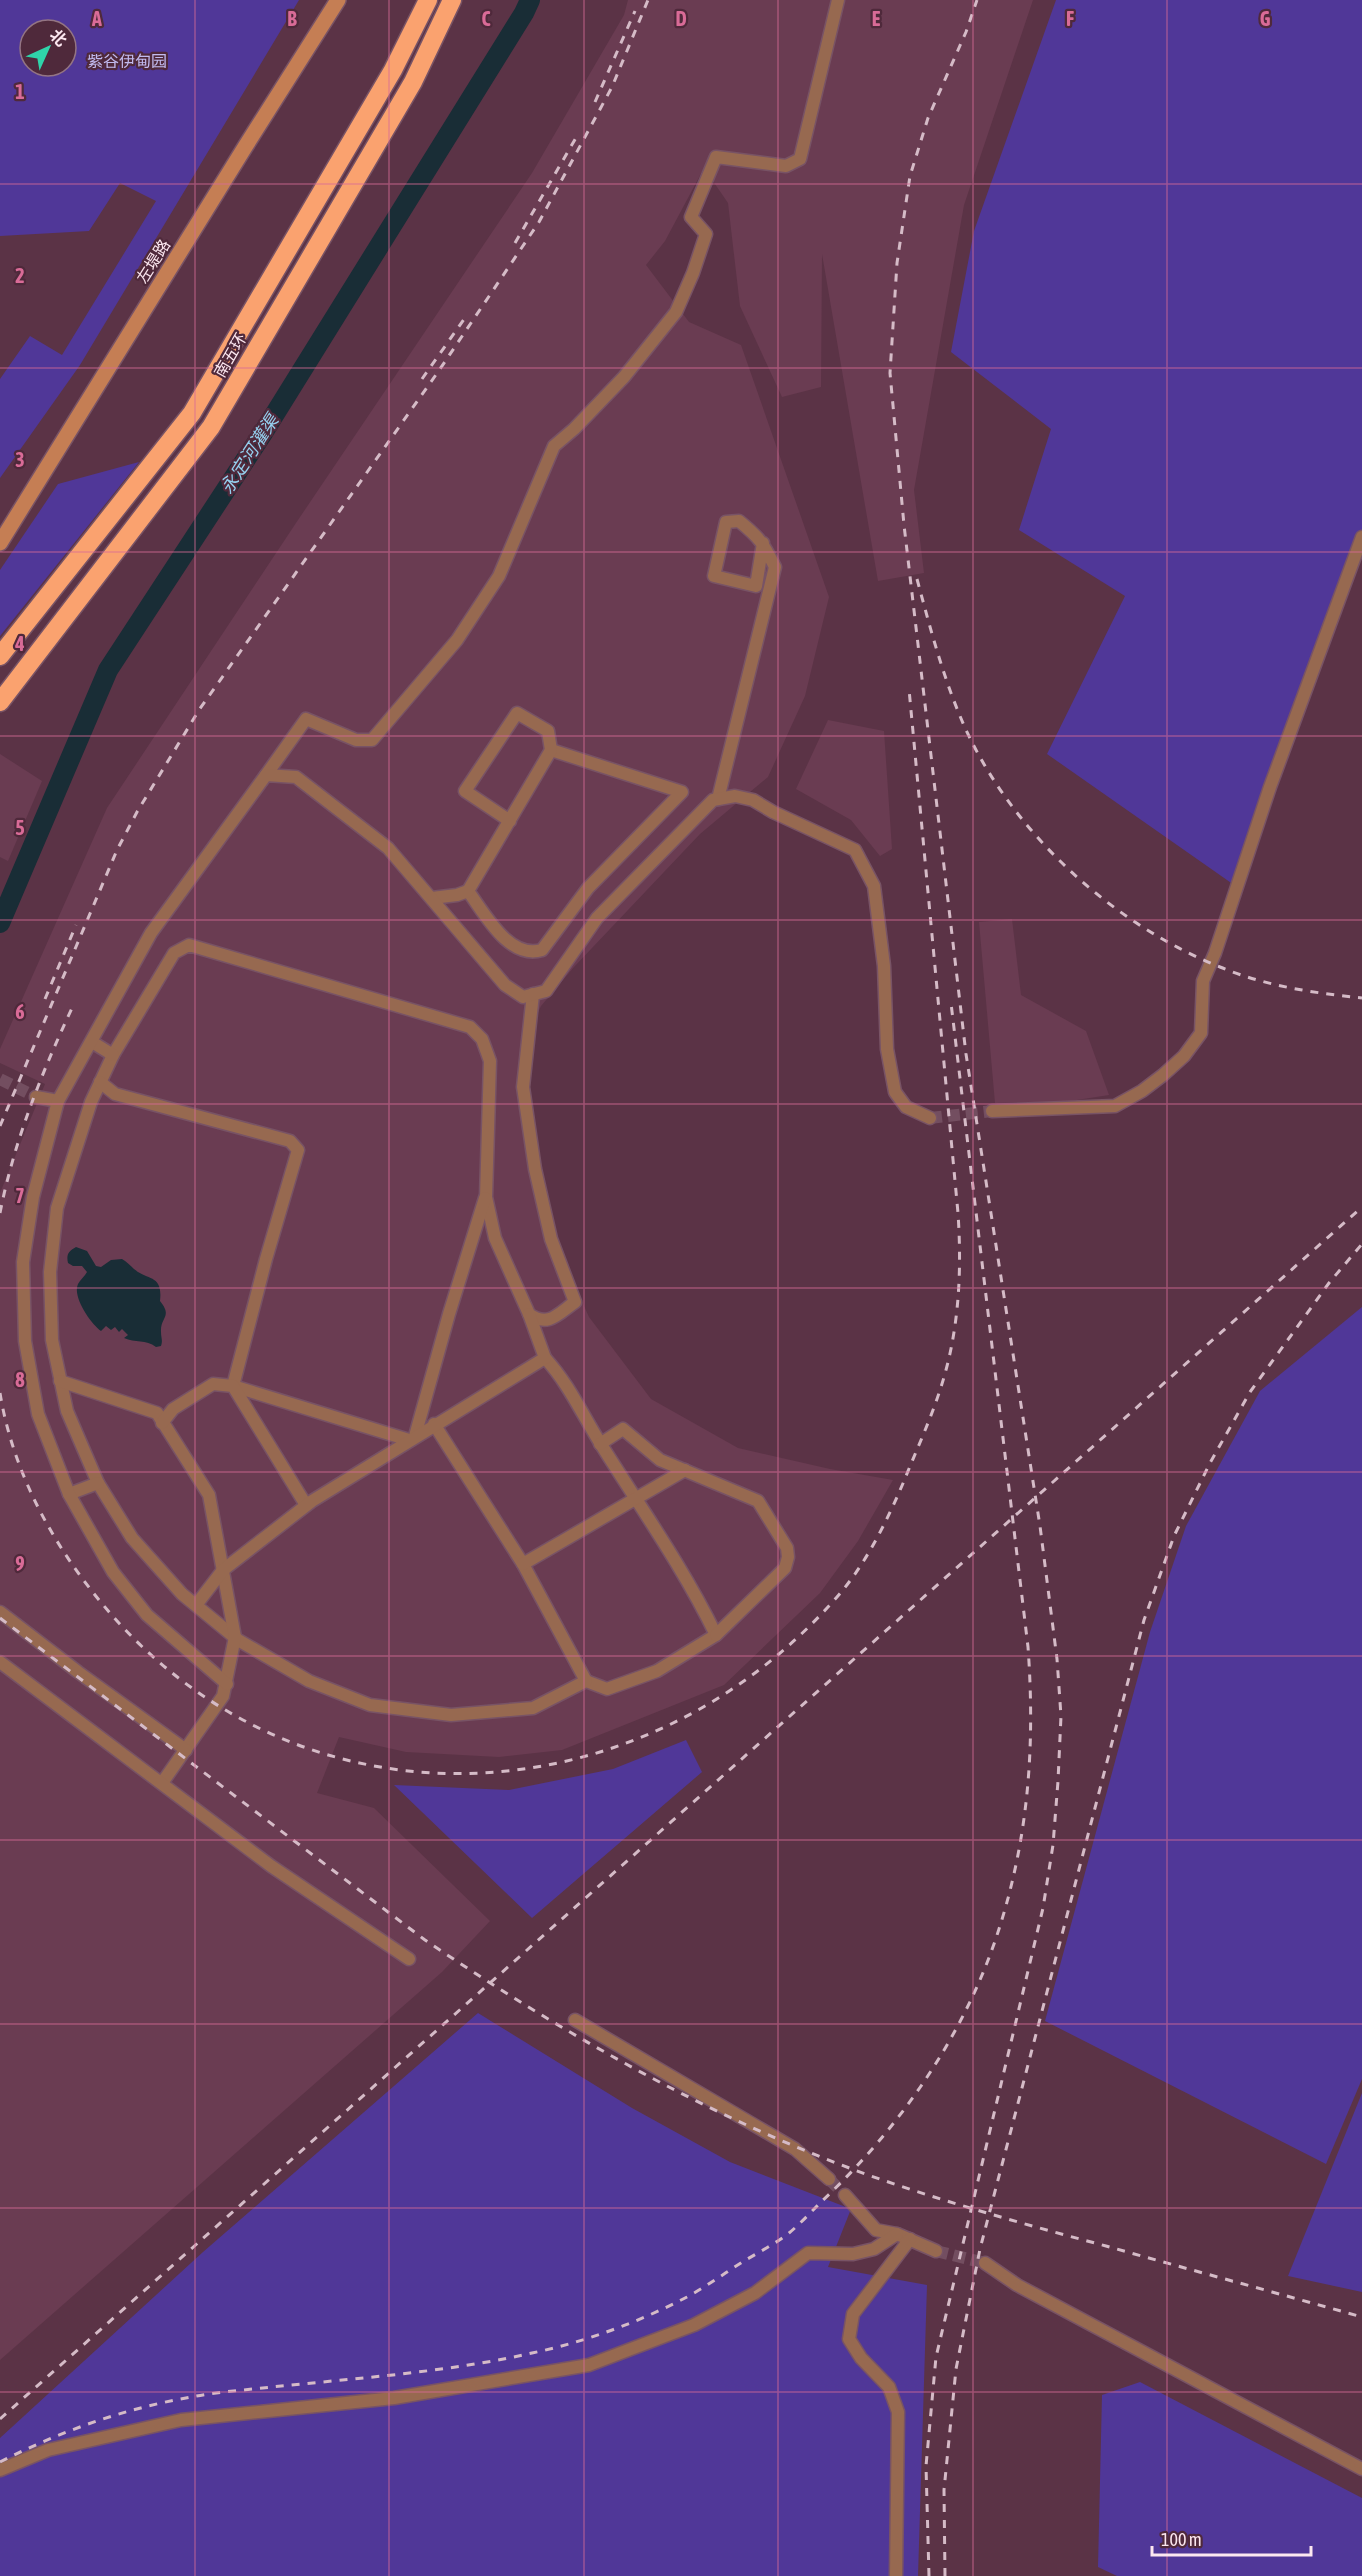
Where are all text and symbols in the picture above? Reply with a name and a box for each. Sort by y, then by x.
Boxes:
text: A [91,7,102,30]
text: B [287,7,297,30]
text: C [482,7,491,30]
text: D [675,7,687,30]
text: E [872,7,881,30]
text: F [1066,7,1074,30]
text: G [1260,7,1271,30]
north arrow [18,18,78,78]
text: 北 [47,25,71,49]
park label: 紫谷伊甸园 [87,52,167,70]
text: 1 [15,80,25,103]
street label: 左堤路 [133,236,173,286]
text: 2 [15,264,25,287]
street label: 南五环 [210,330,250,380]
water label: 永定河灌渠 [216,408,284,497]
text: 3 [15,448,25,471]
text: 4 [14,632,25,655]
text: 5 [15,816,25,839]
text: 6 [15,1000,25,1023]
text: 7 [15,1184,25,1207]
text: 8 [15,1368,25,1391]
text: 9 [15,1552,25,1575]
scale bar [1152,2519,1311,2557]
text: 100 m [1161,2529,1202,2550]

